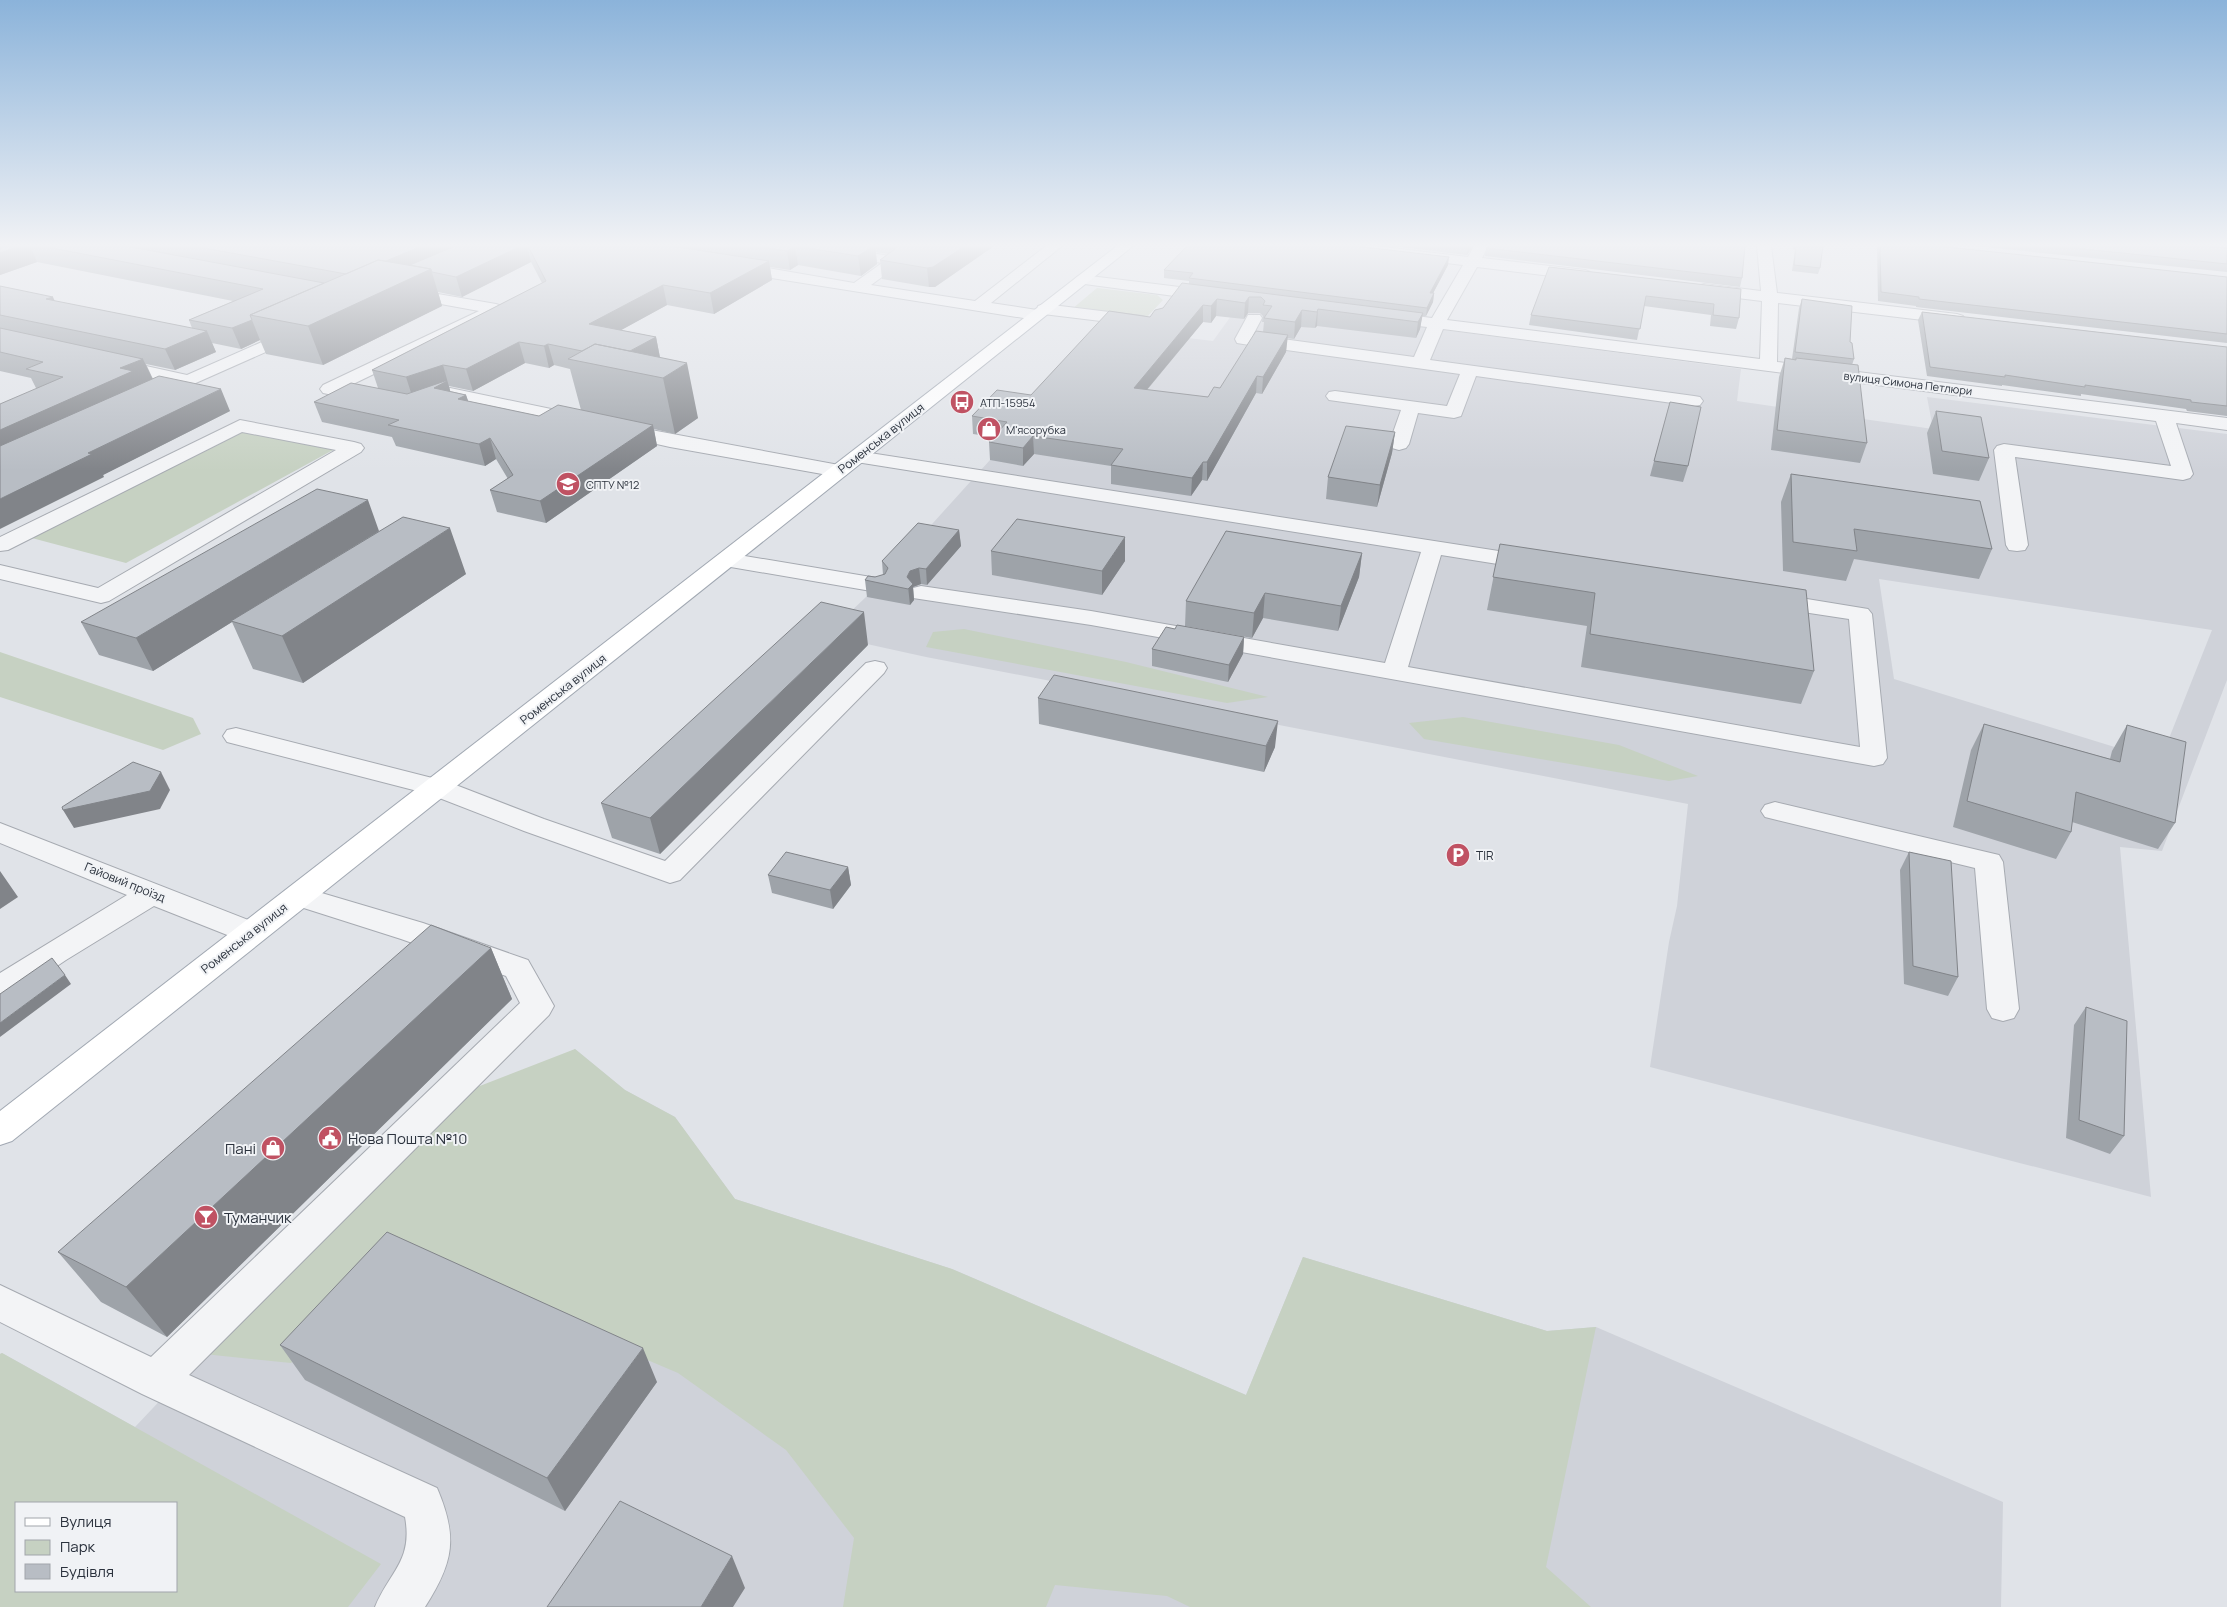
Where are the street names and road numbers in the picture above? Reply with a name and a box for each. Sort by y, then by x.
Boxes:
street label: вулиця Симона Петлюри [1843,368,1973,398]
street label: Роменська вулиця [834,399,928,477]
street label: Роменська вулиця [516,650,610,728]
street label: Гайовий проїзд [82,858,168,906]
street label: Роменська вулиця [197,899,291,977]

